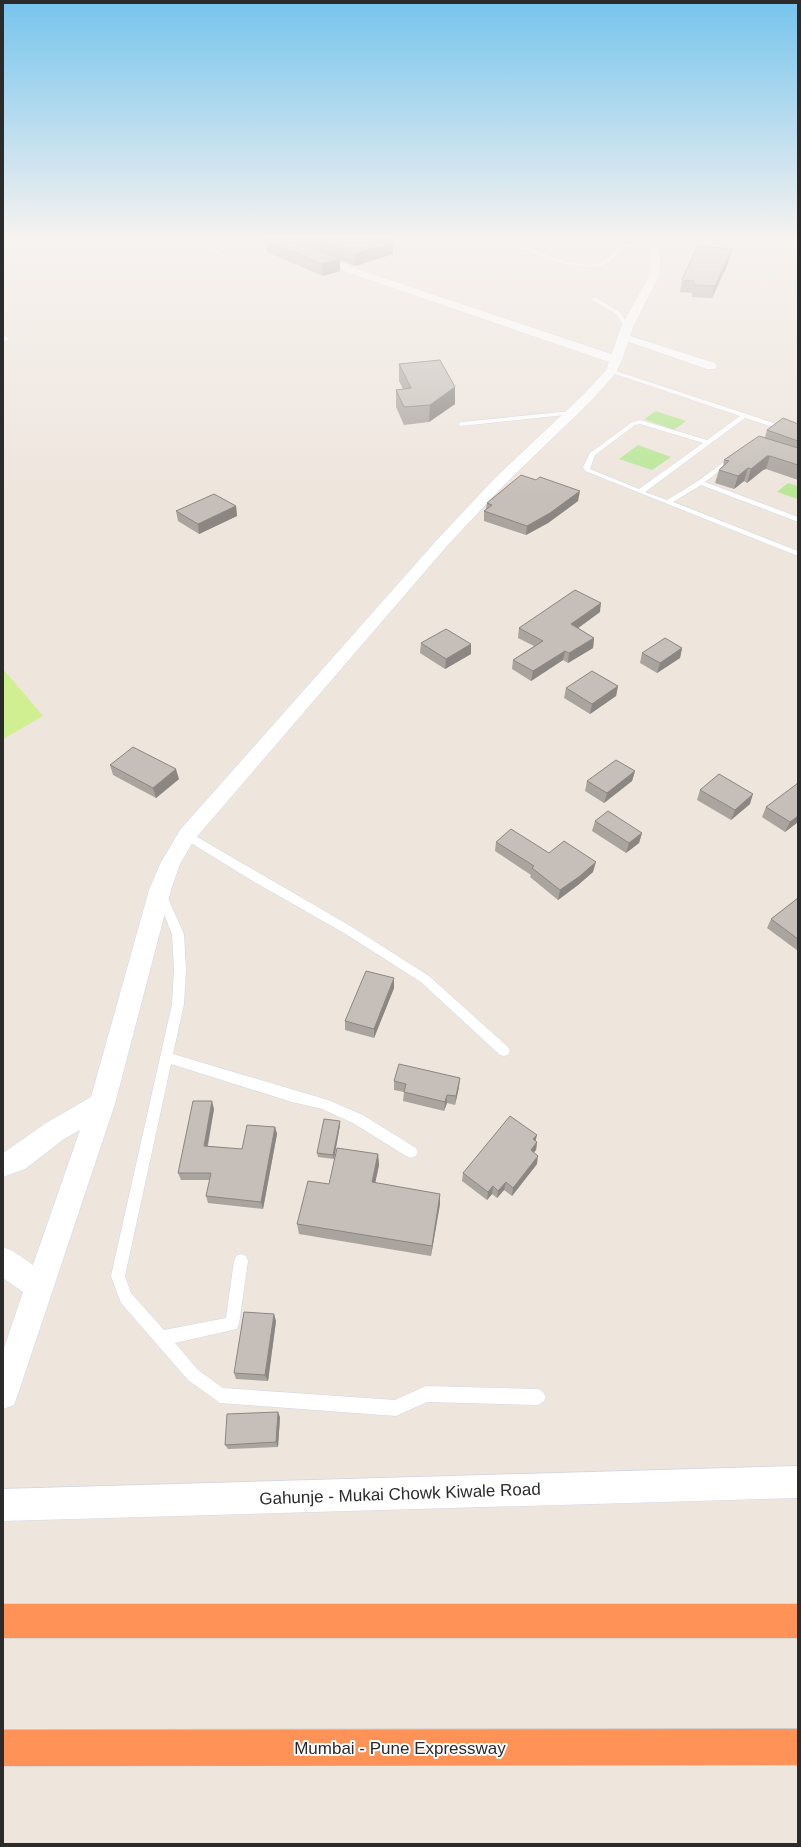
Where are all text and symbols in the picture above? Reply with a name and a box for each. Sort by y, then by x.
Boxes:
street label: Gahunje - Mukai Chowk Kiwale Road [259,1480,541,1508]
street label: Mumbai - Pune Expressway [294,1739,506,1758]

